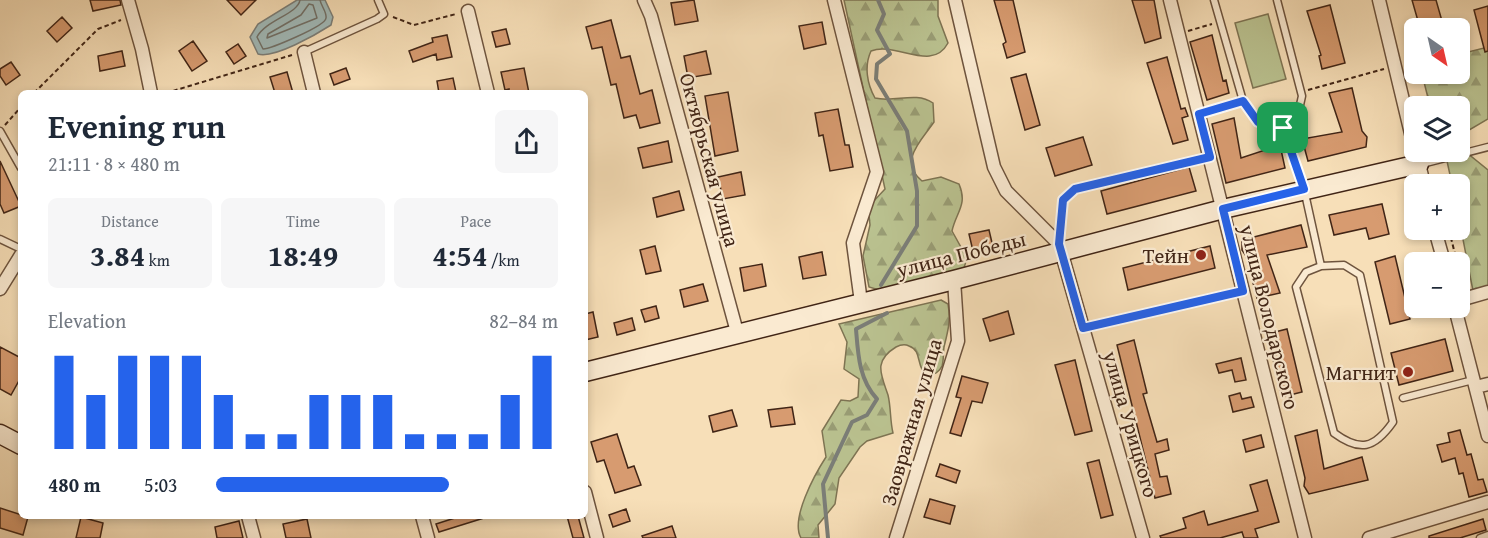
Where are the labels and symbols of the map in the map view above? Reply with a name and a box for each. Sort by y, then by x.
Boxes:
north arrow [1404,18,1470,84]
street label: Октябрьская улица [672,70,748,250]
pin [1257,102,1308,153]
street label: улица Володарского [1232,220,1308,413]
street label: улица Победы [892,223,1029,285]
place label: Тейн [1143,240,1189,271]
marker: Тейн [1194,248,1208,262]
street label: Заовражная улица [872,335,950,509]
street label: улица Урицкого [1095,346,1167,501]
place label: Магнит [1326,357,1396,388]
marker: Магнит [1401,365,1415,379]

